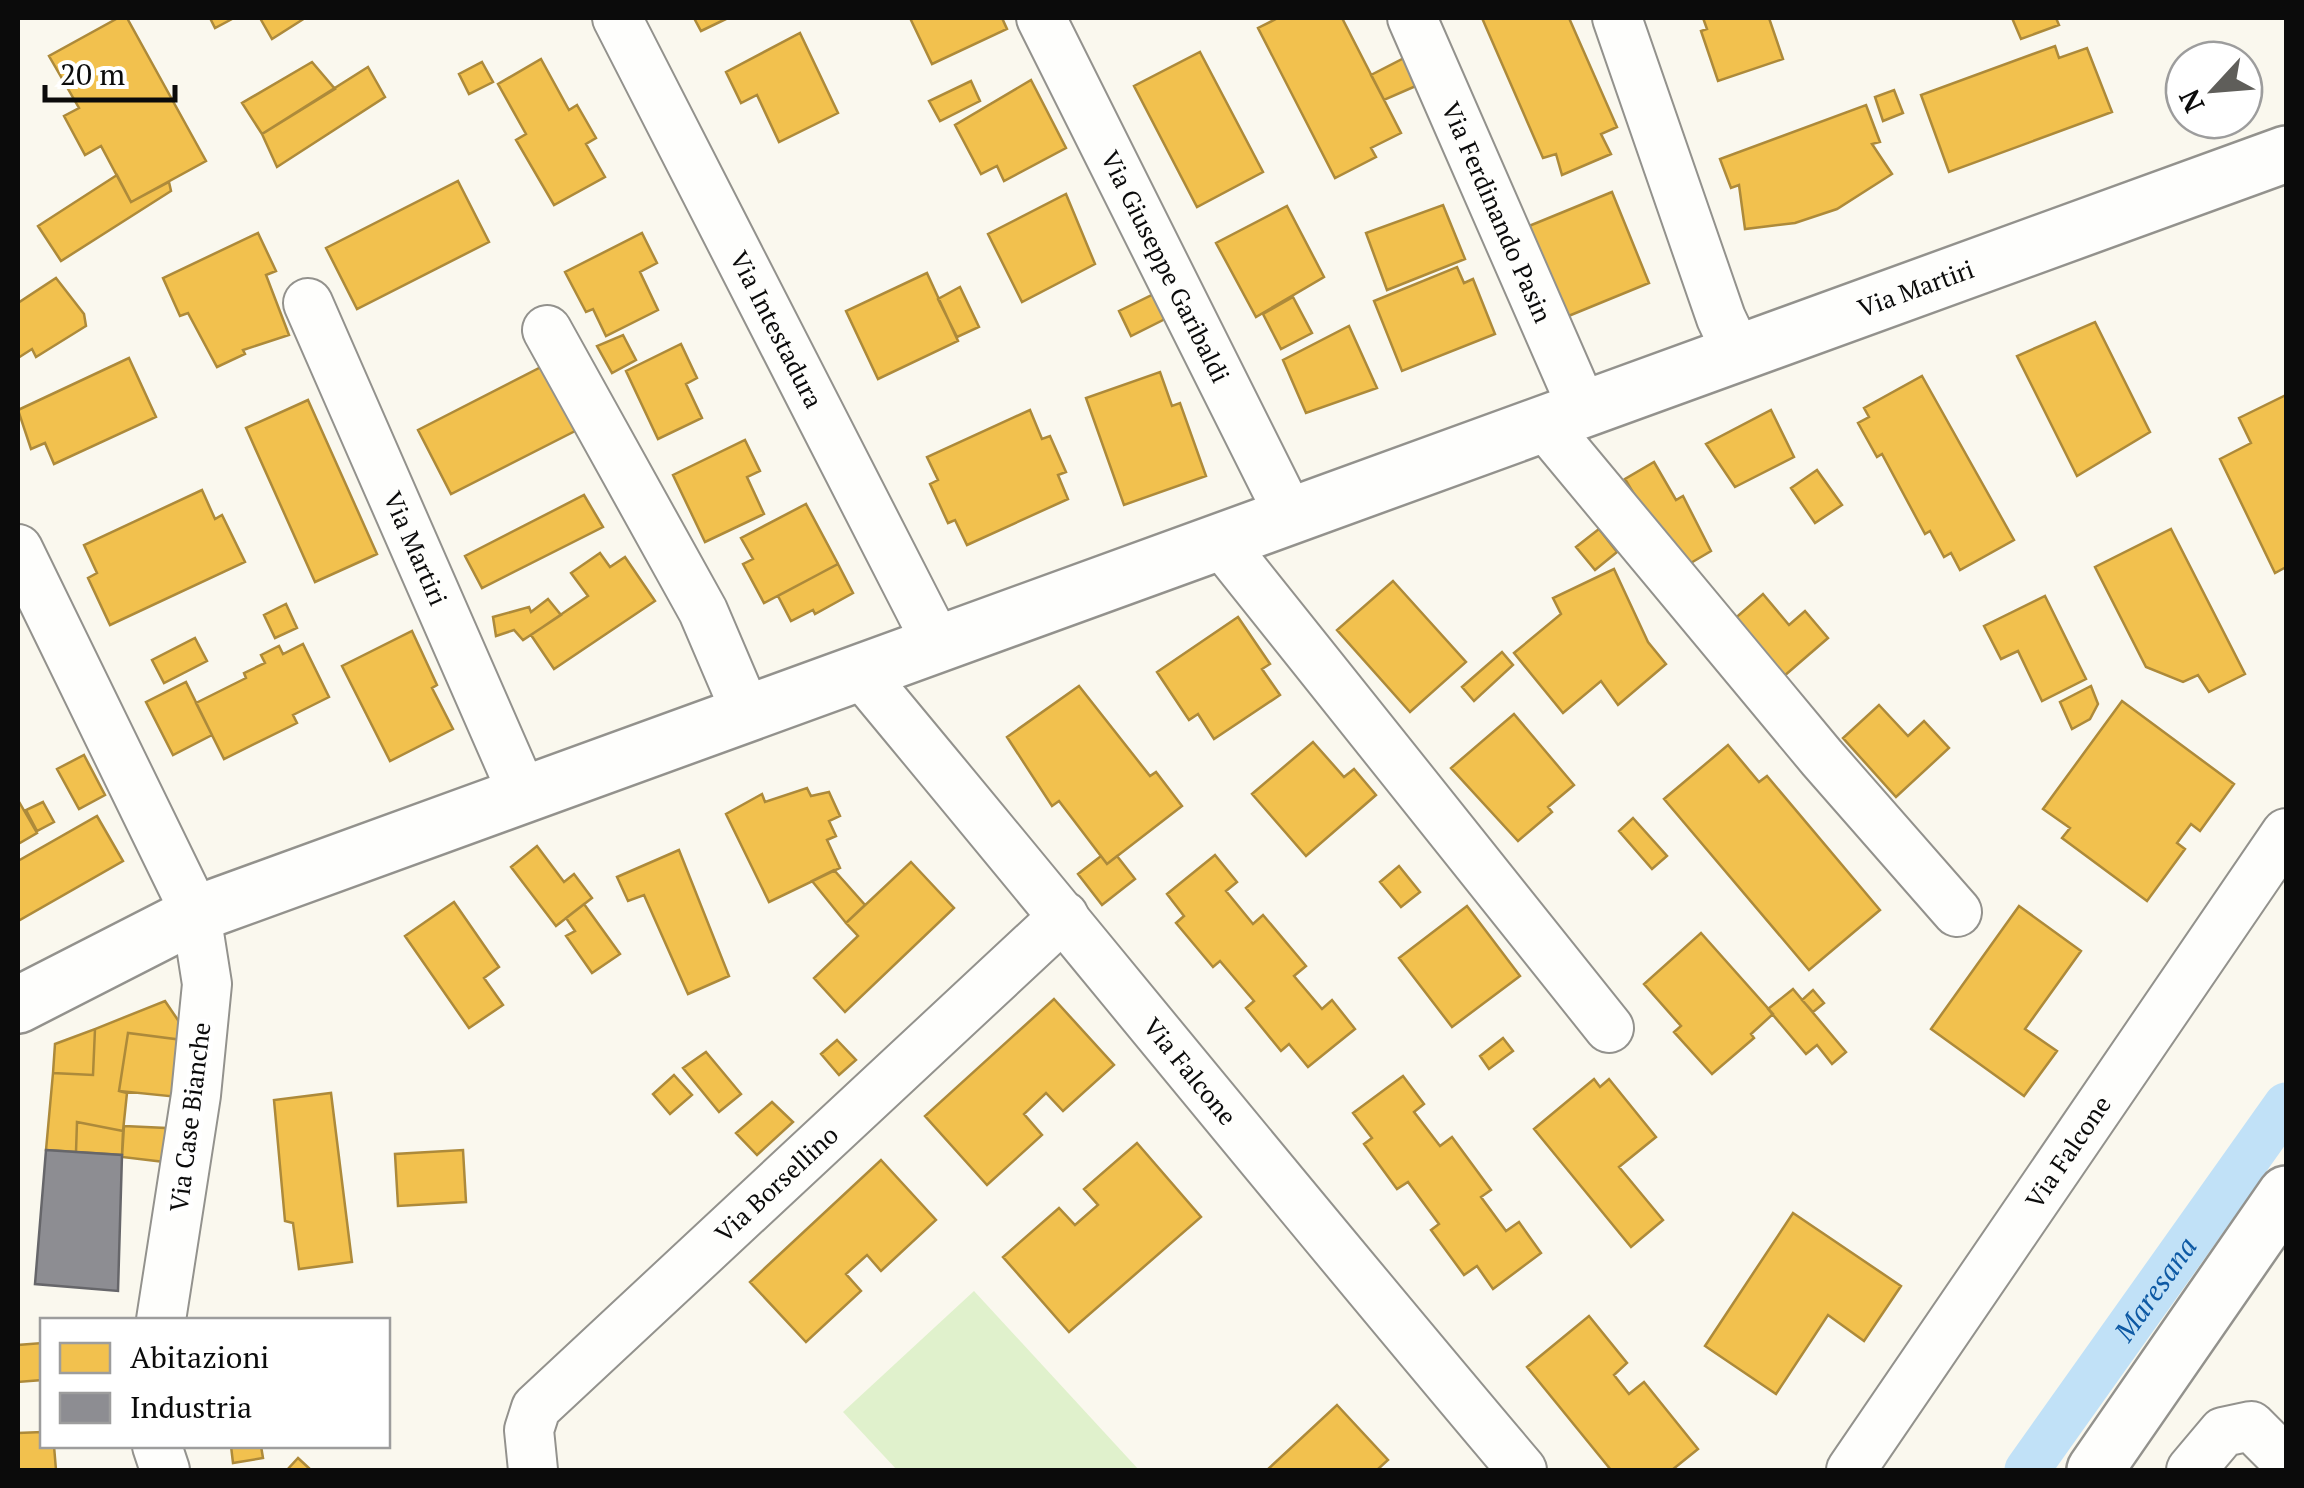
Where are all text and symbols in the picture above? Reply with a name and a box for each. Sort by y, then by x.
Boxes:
scale bar [45,40,175,102]
north arrow [2164,40,2264,140]
text: 20 m [60,54,125,94]
text: N [2170,84,2212,119]
street label: Via Ferdinando Pasin [1435,97,1560,328]
street label: Via Giuseppe Garibaldi [1094,145,1238,388]
street label: Via Intestadura [723,245,831,414]
street label: Via Martiri [1853,252,1978,324]
street label: Via Martiri [377,486,455,610]
street label: Via Falcone [1136,1011,1244,1132]
street label: Via Case Bianche [161,1020,218,1214]
street label: Via Falcone [2018,1089,2118,1215]
street label: Via Borsellino [708,1118,845,1249]
water label: Maresana [2105,1229,2205,1349]
legend [40,1318,390,1448]
text: Abitazioni [130,1337,269,1377]
text: Industria [130,1387,252,1427]

